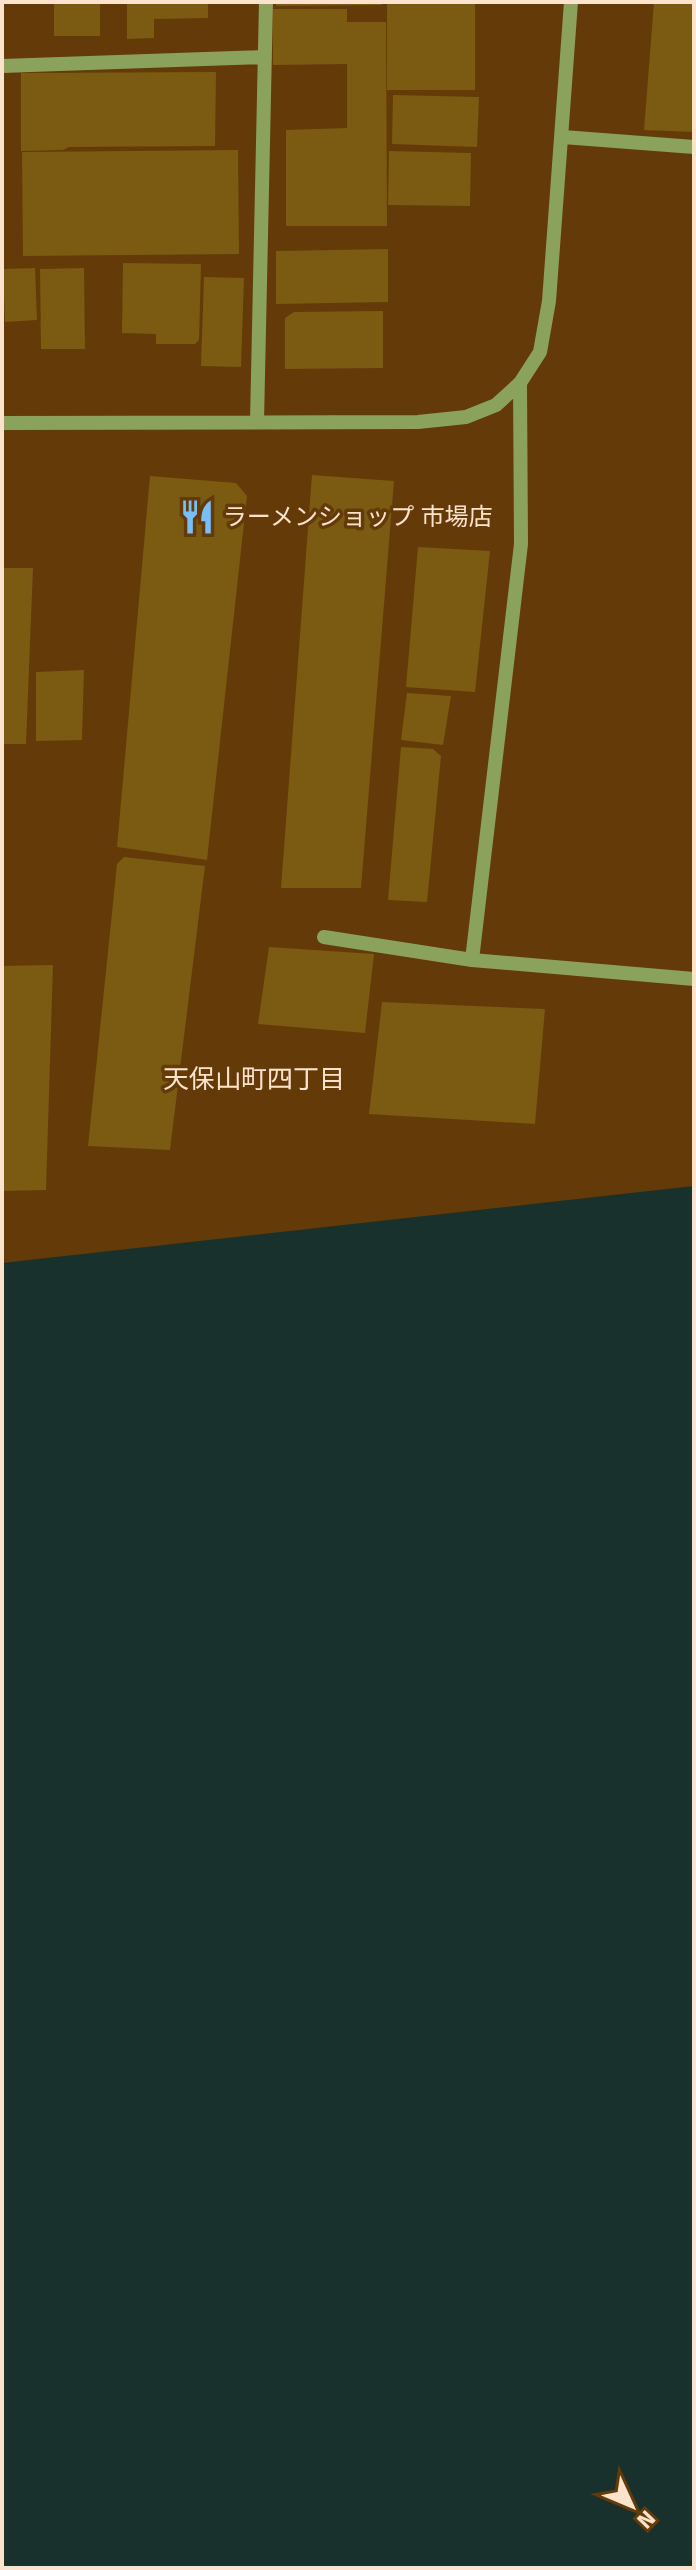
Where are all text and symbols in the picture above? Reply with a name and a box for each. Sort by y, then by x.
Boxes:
restaurant icon: ラーメンショップ 市場店 [178,498,216,536]
place label: ラーメンショップ 市場店 [223,503,492,531]
district label: 天保山町四丁目 [163,1064,345,1095]
north arrow [592,2466,672,2546]
text: N [631,2505,661,2534]

